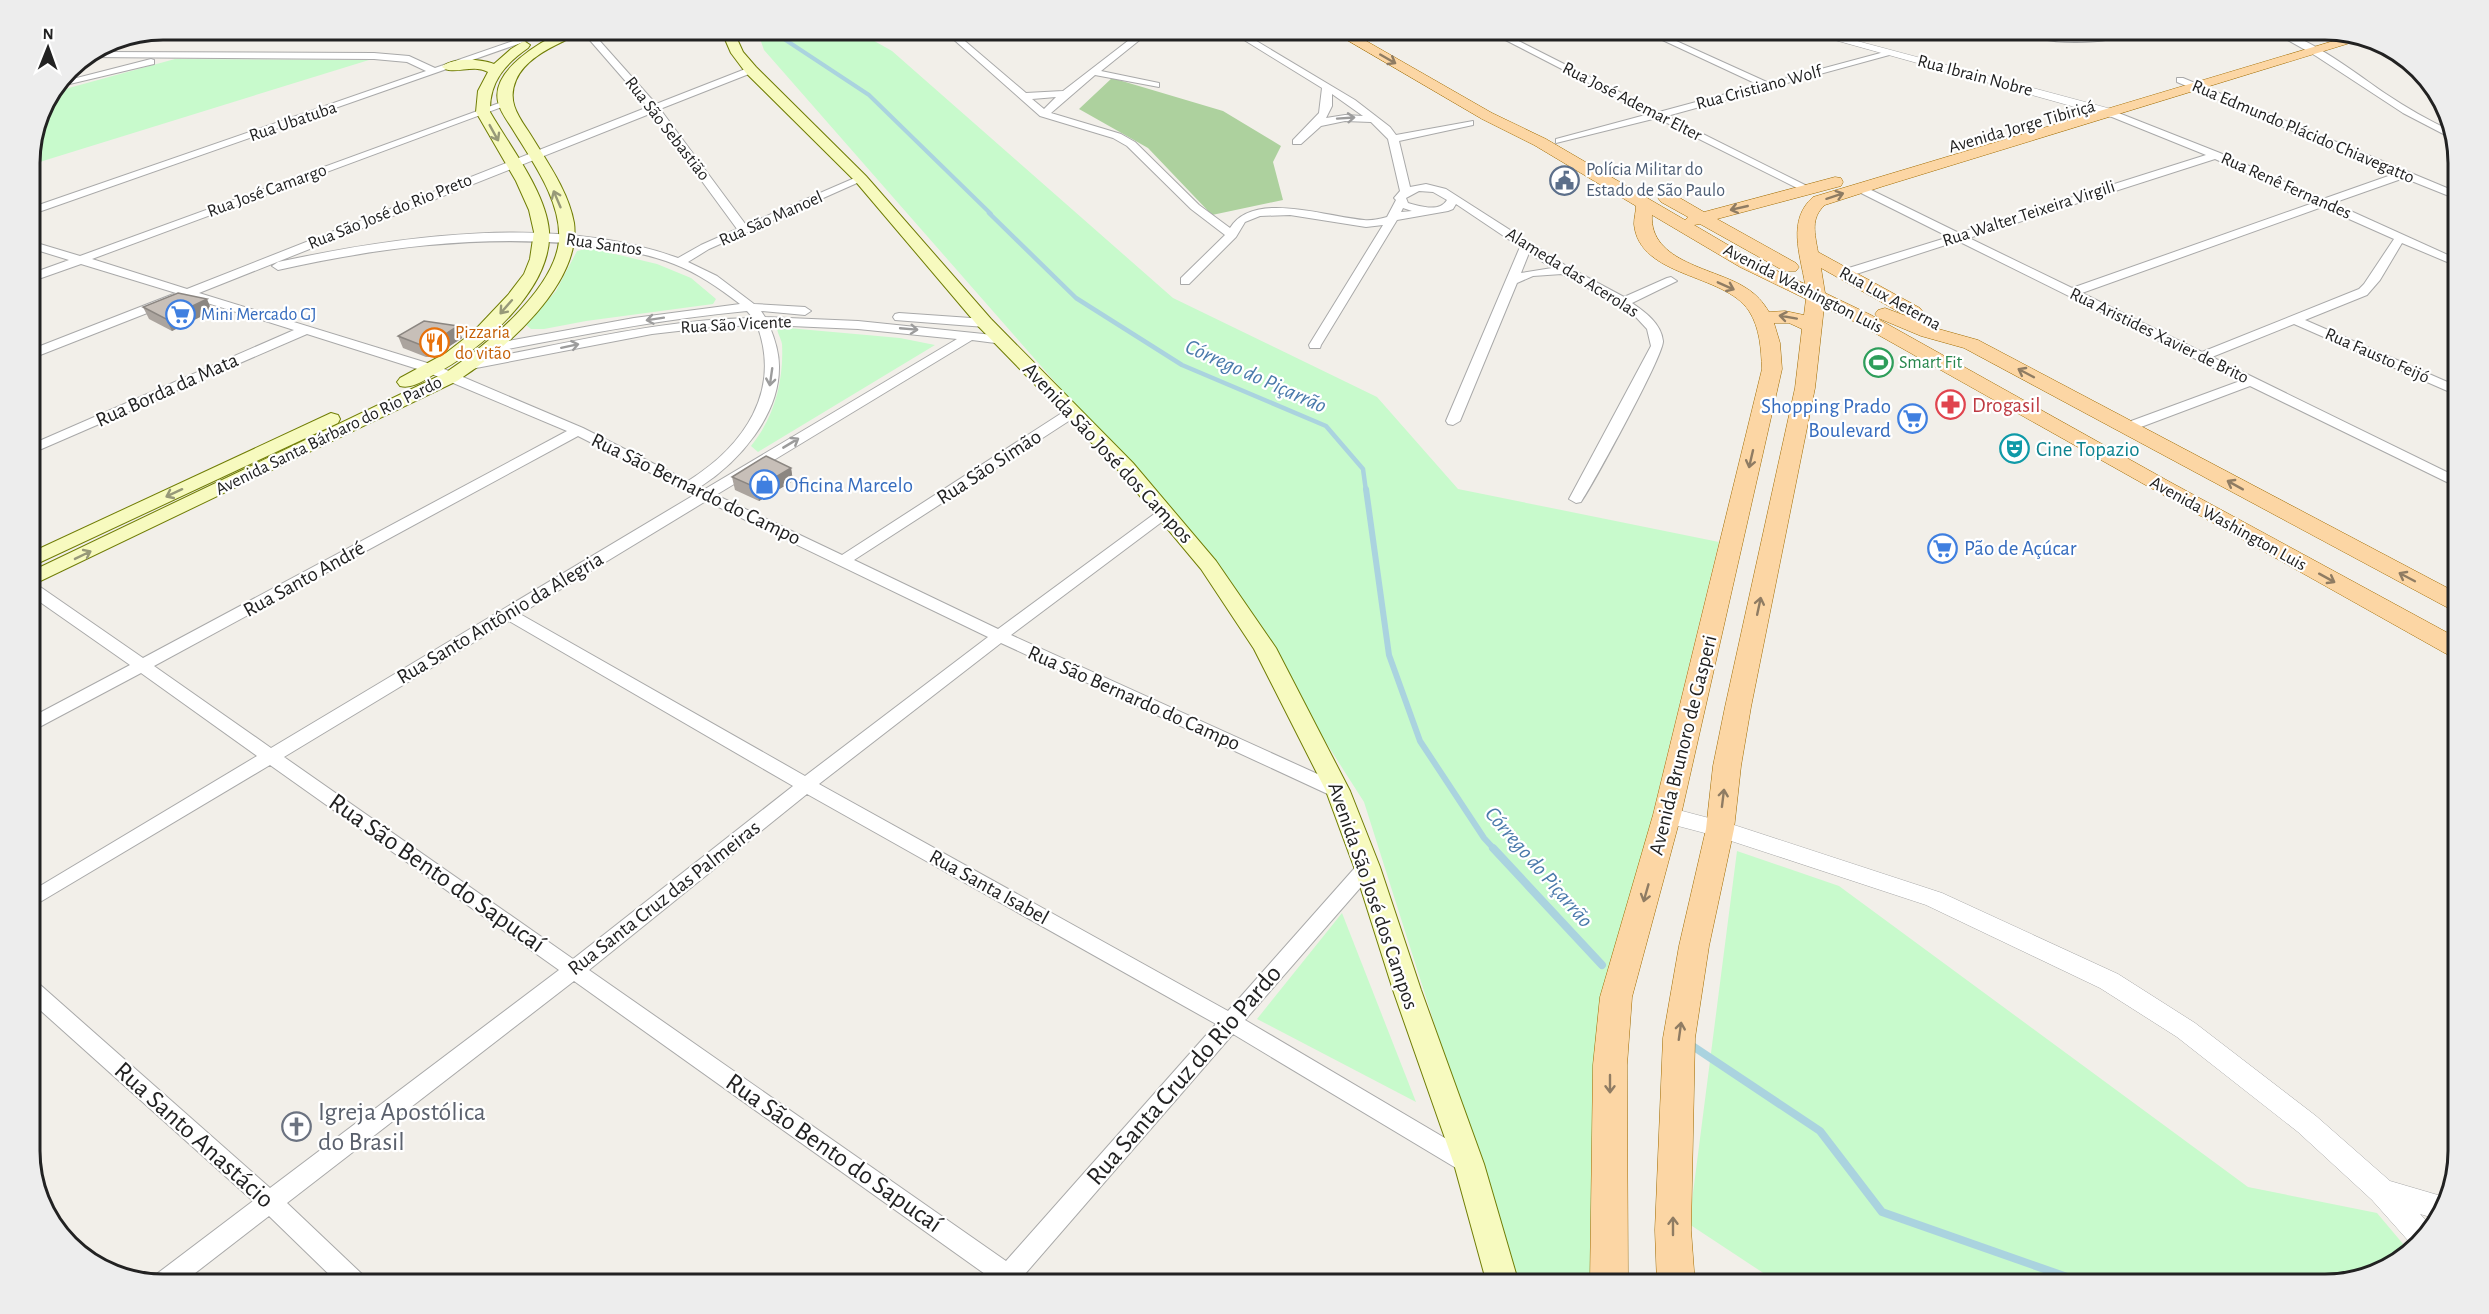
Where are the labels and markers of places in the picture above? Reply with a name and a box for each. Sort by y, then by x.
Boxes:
place label: Polícia Militar do Estado de São Paulo [1586,161,1725,200]
public building icon: Polícia Militar do Estado de São Paulo [1549,164,1581,196]
supermarket icon: Mini Mercado GJ [164,299,196,331]
place label: Mini Mercado GJ [201,306,317,324]
place label: Pizzaria do vitão [455,324,511,363]
restaurant icon: Pizzaria do vitão [418,327,450,359]
sports icon: Smart Fit [1862,347,1894,379]
place label: Smart Fit [1899,354,1963,372]
pharmacy icon: Drogasil [1935,389,1967,421]
place label: Drogasil [1972,395,2040,416]
place label: Shopping Prado Boulevard [1761,396,1891,441]
supermarket icon: Shopping Prado Boulevard [1896,402,1928,434]
theatre icon: Cine Topazio [1999,433,2031,465]
place label: Cine Topazio [2036,439,2140,460]
shop icon: Oficina Marcelo [748,469,780,501]
place label: Oficina Marcelo [785,475,913,496]
supermarket icon: Pão de Açúcar [1927,532,1959,564]
place label: Pão de Açúcar [1964,538,2077,559]
place label: Igreja Apostólica do Brasil [318,1099,486,1155]
church icon: Igreja Apostólica do Brasil [281,1111,313,1143]

